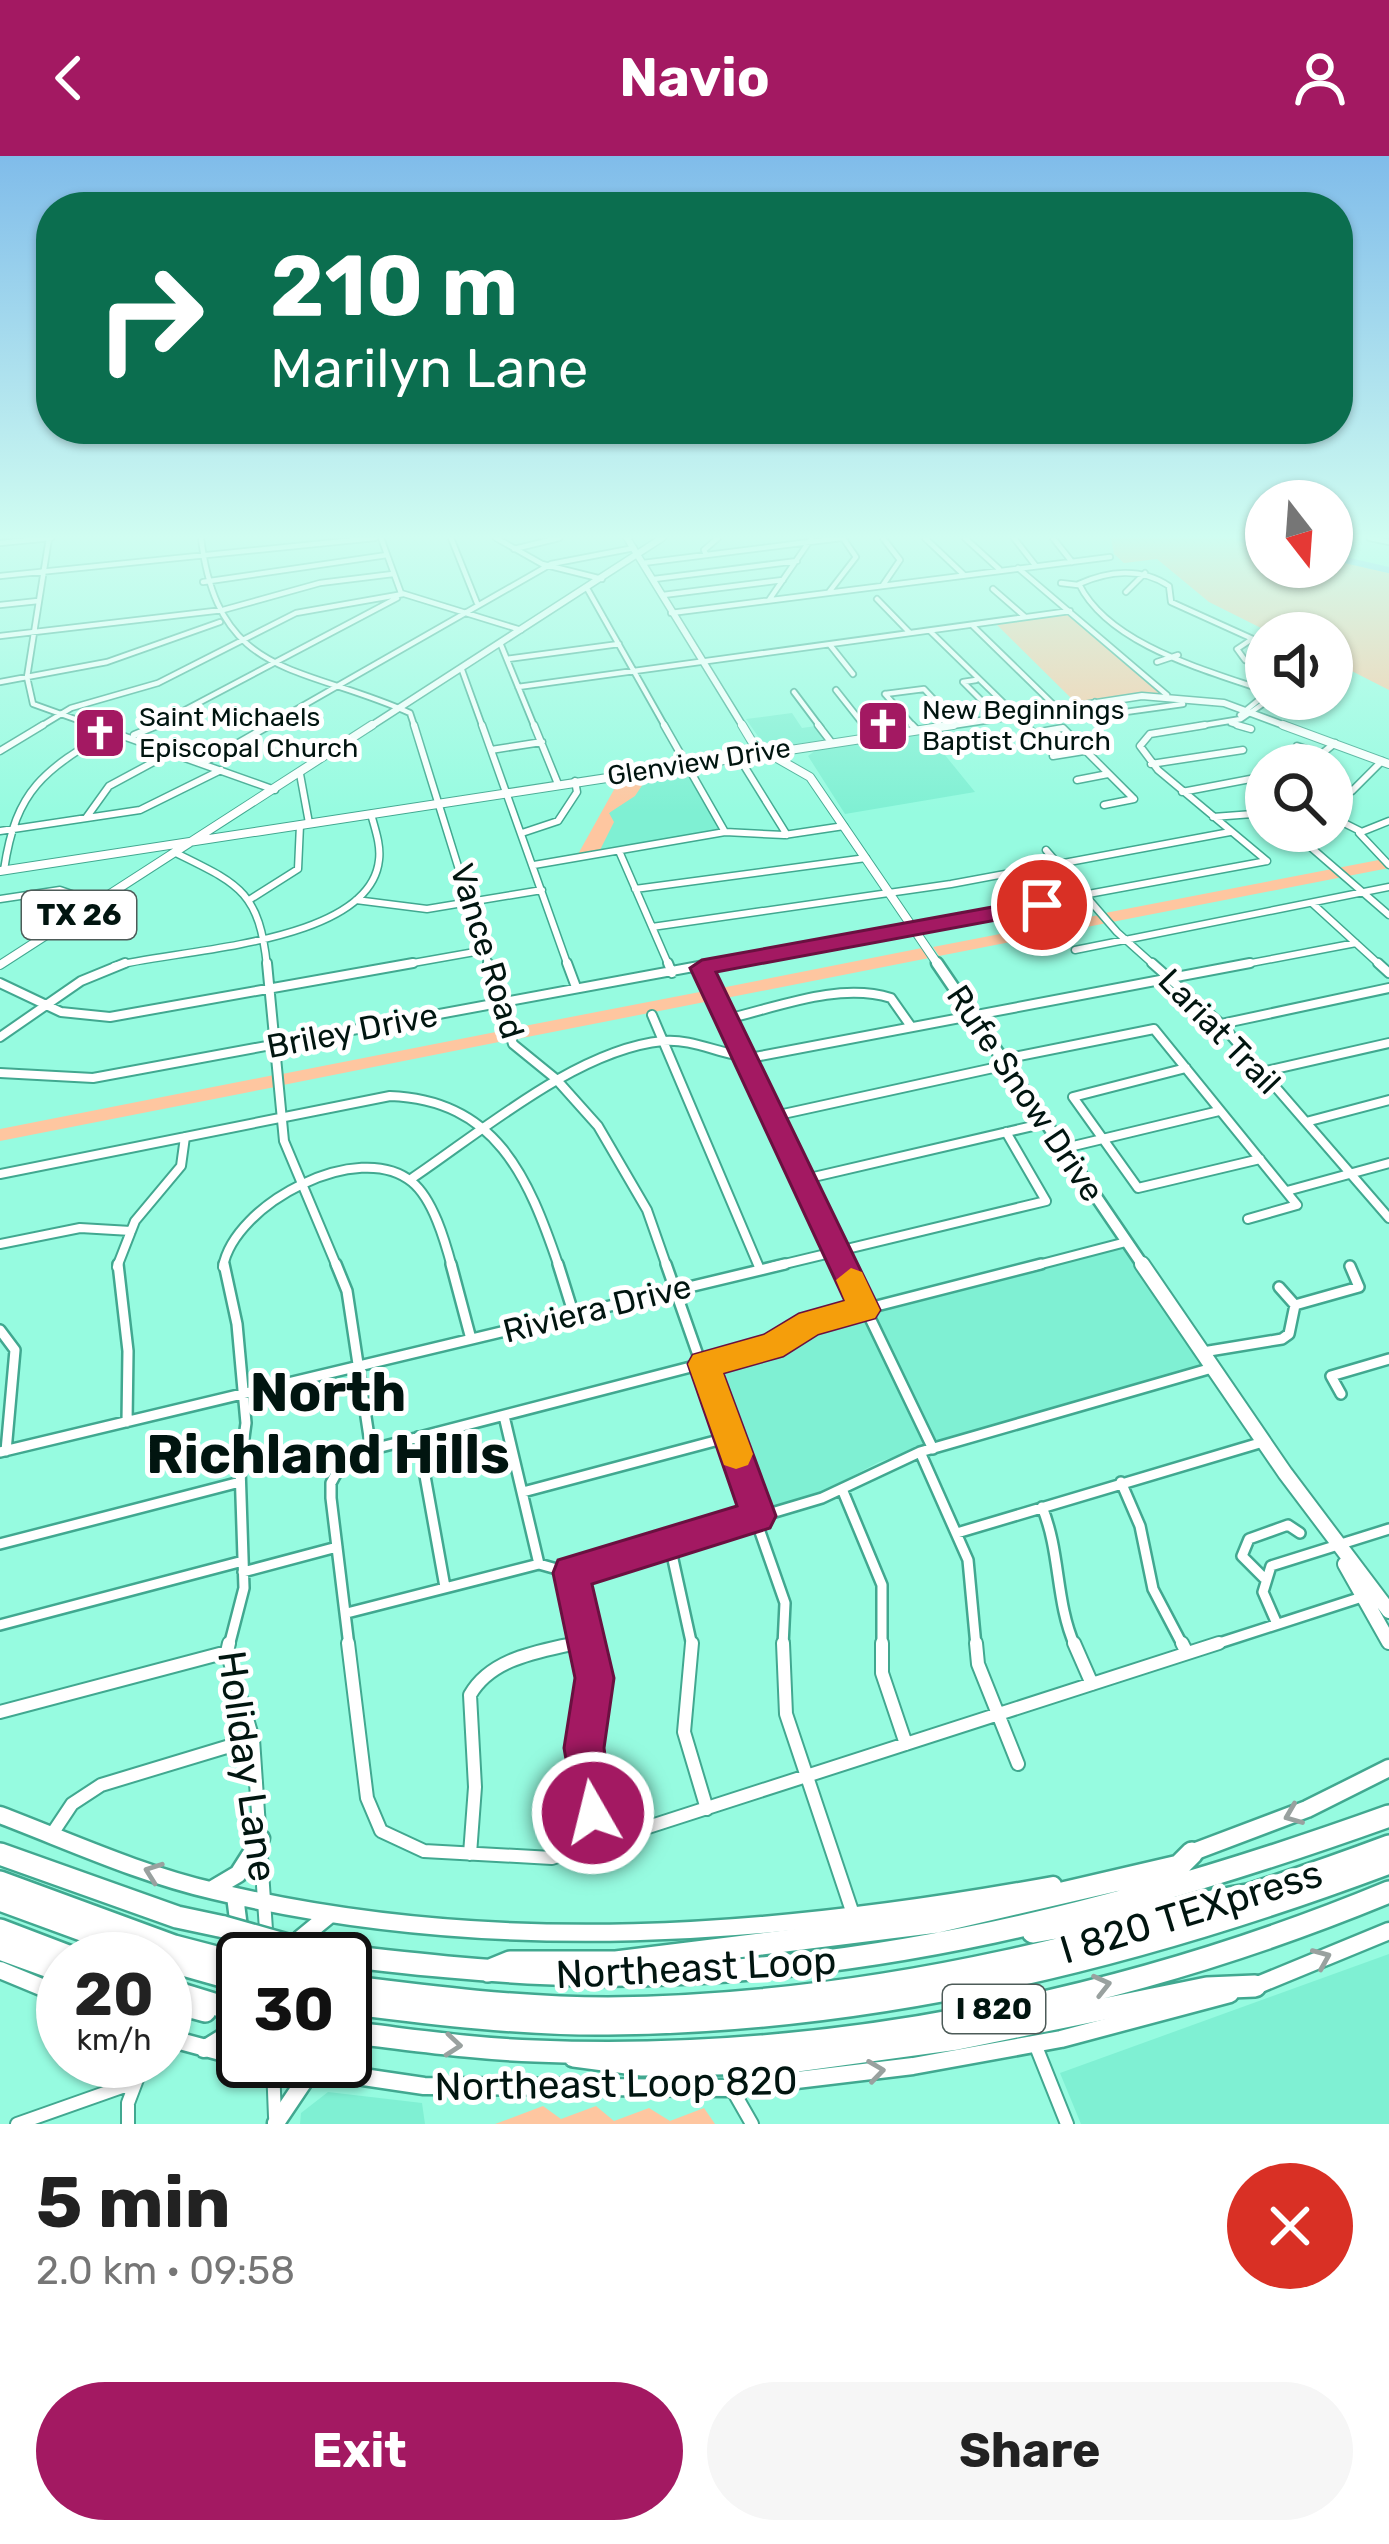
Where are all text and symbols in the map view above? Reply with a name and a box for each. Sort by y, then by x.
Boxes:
icon: back [36,45,102,111]
icon: person [1287,45,1353,111]
text: Navio [619,46,770,110]
text: 210 m [270,236,518,336]
icon: right [72,240,228,396]
text: Marilyn Lane [270,337,588,401]
north arrow [1245,480,1353,588]
map controls [1245,480,1353,852]
button: sound [1245,612,1353,720]
place label: New Beginnings Baptist Church [922,694,1125,757]
church icon: New Beginnings Baptist Church [855,698,911,754]
place label: Saint Michaels Episcopal Church [139,701,358,764]
church icon: Saint Michaels Episcopal Church [72,705,128,761]
street label: Glenview Drive [605,732,793,792]
button: search [1245,744,1353,852]
pin [991,854,1093,956]
street label: Vance Road [442,859,533,1043]
icon: arrive [1009,872,1075,938]
road number: TX 26 [22,891,136,939]
street label: Lariat Trail [1151,961,1289,1102]
street label: Rufe Snow Drive [939,978,1112,1209]
street label: Briley Drive [263,995,441,1066]
street label: Riviera Drive [499,1266,695,1351]
district label: North Richland Hills [146,1361,510,1487]
street label: Holiday Lane [208,1648,286,1884]
position arrow [530,1750,656,1876]
one-way arrow [1283,1800,1304,1825]
street label: I 820 TEXpress [1055,1850,1328,1974]
one-way arrow [144,1861,165,1886]
speed limit sign: 30 [216,1932,372,2088]
street label: Northeast Loop [555,1938,838,1998]
one-way arrow [1310,1948,1331,1972]
text: 20 [74,1959,154,2030]
one-way arrow [1091,1974,1111,1999]
road number: I 820 [943,1985,1045,2033]
text: km/h [77,2022,151,2058]
one-way arrow [443,2032,462,2057]
street label: Northeast Loop 820 [434,2058,798,2110]
one-way arrow [866,2059,886,2085]
text: 5 min [36,2160,231,2245]
button: close [1227,2163,1353,2289]
text: 2.0 km · 09:58 [36,2248,295,2294]
button: Exit [36,2382,683,2520]
button: Share [707,2382,1353,2520]

